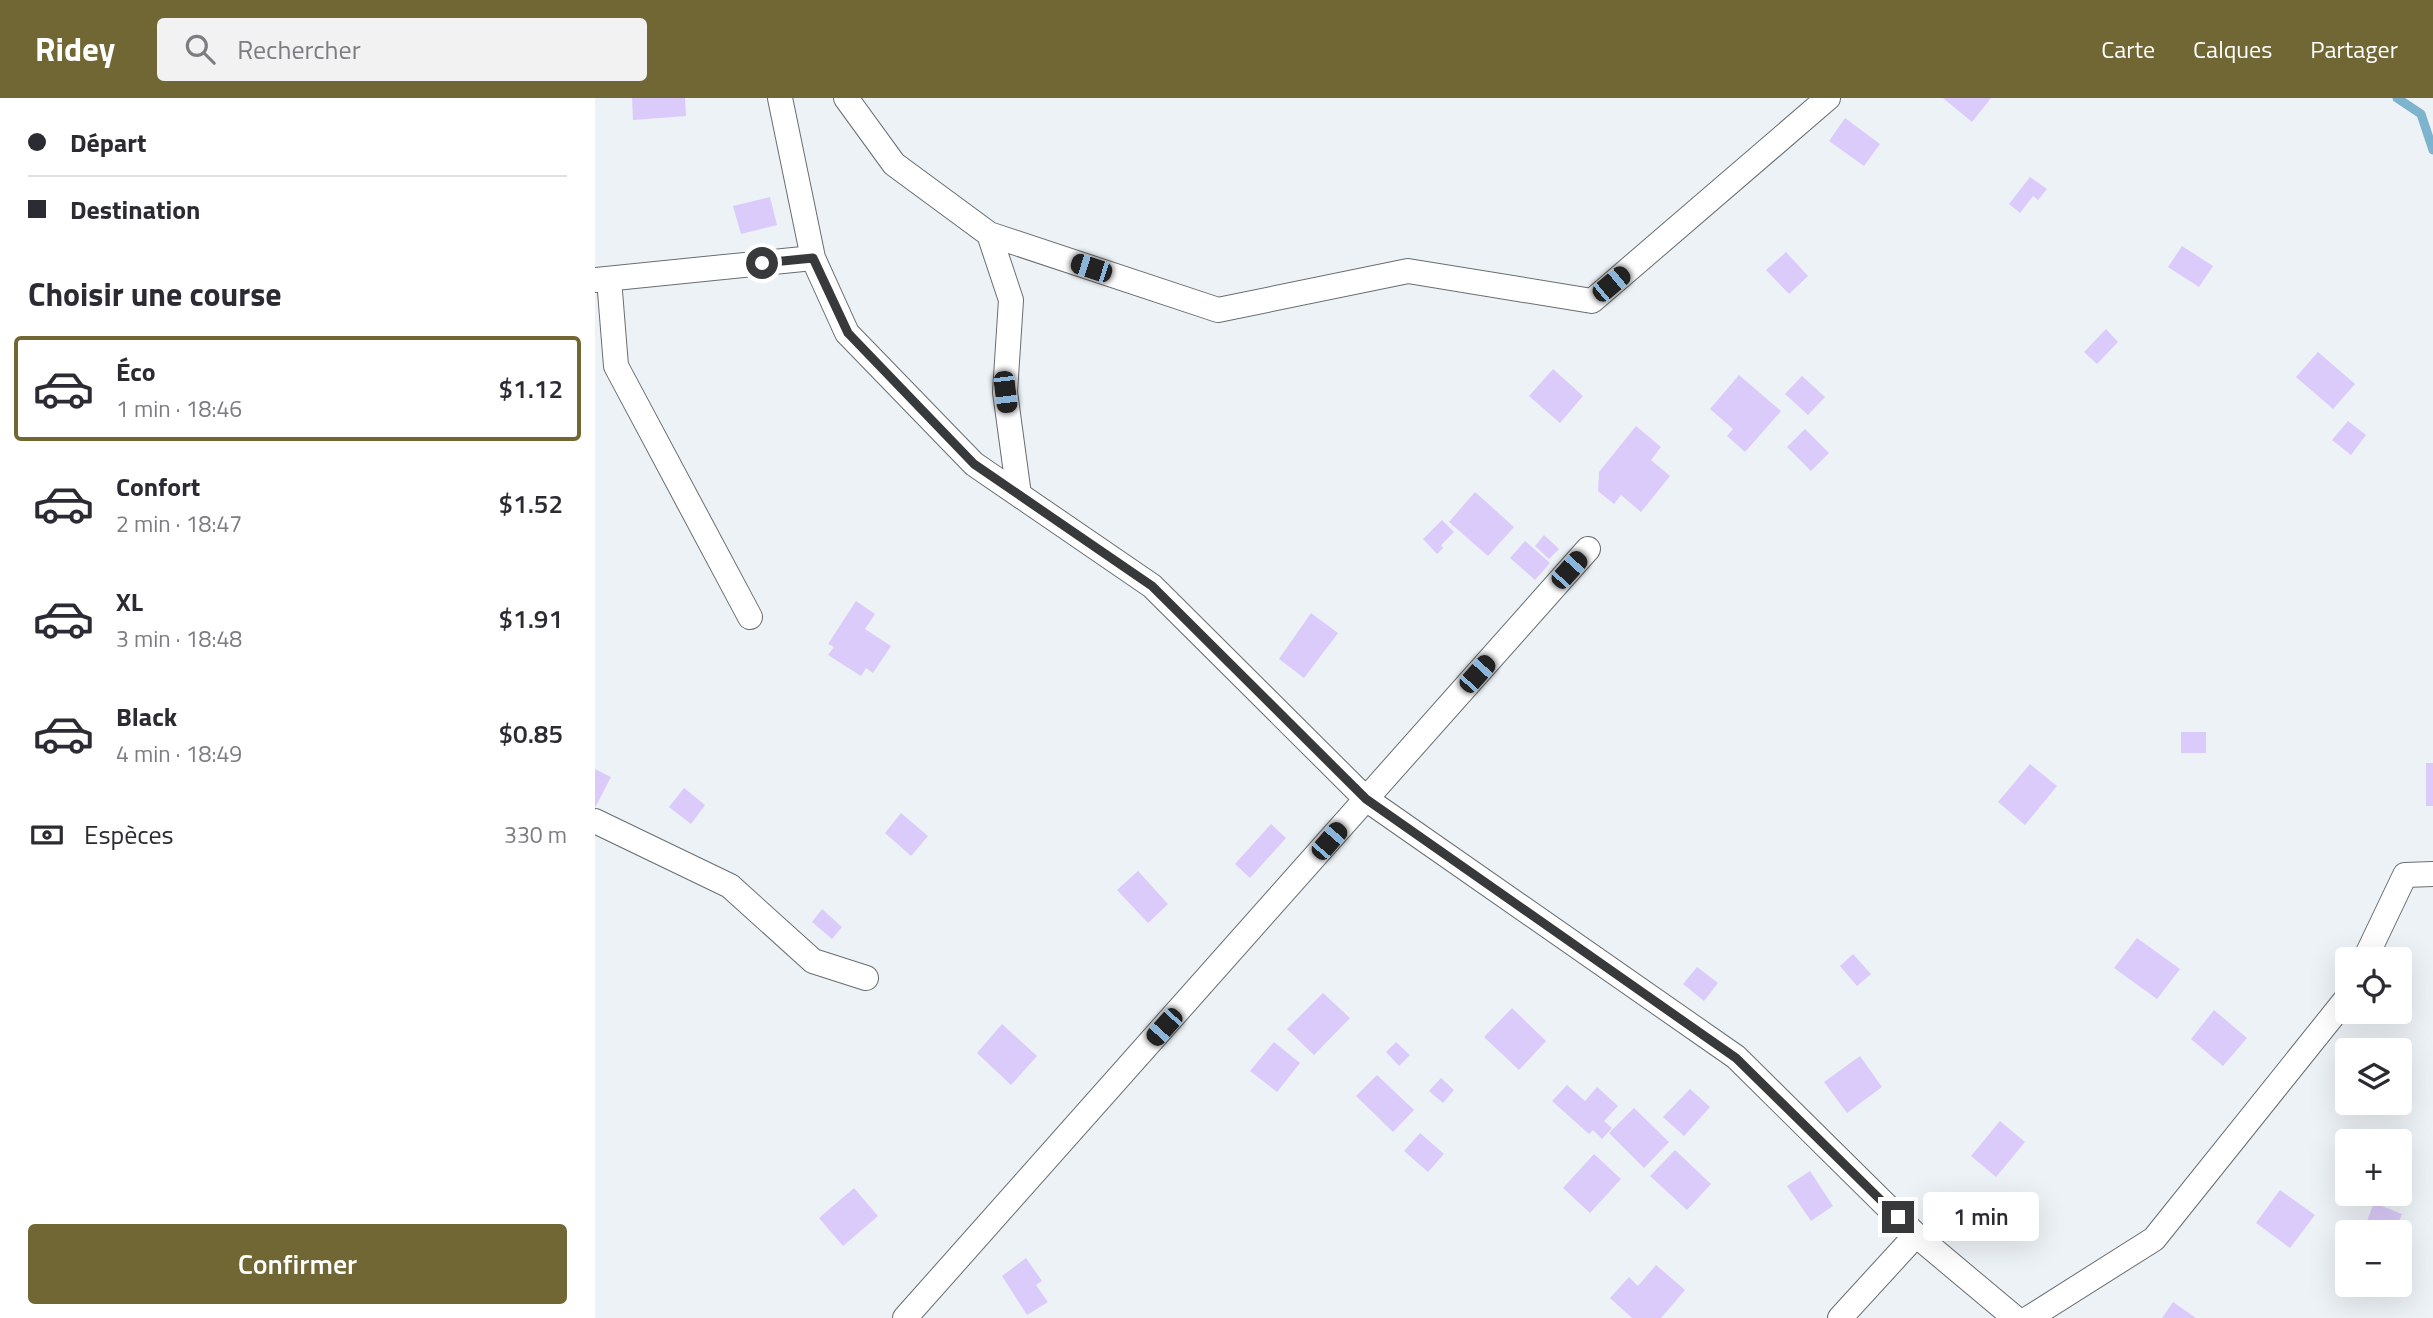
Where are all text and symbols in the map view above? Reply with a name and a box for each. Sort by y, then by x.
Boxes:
search box [157,18,647,81]
text: Ridey [35,24,115,74]
icon: search [181,30,219,68]
text: Rechercher [237,30,361,69]
text: Carte [2101,31,2155,67]
text: Calques [2193,31,2272,67]
text: Partager [2310,31,2398,67]
text: Départ [70,123,146,162]
text: Destination [70,190,200,229]
route start [746,247,778,279]
car [1068,252,1115,284]
car [1589,262,1634,306]
text: Choisir une course [28,270,282,318]
text: Éco [116,352,156,391]
icon: car [32,357,95,420]
text: $1.12 [499,369,563,408]
car [993,370,1018,414]
text: 1 min · 18:46 [116,391,242,426]
text: Confort [116,467,200,506]
icon: car [32,472,95,535]
text: $1.52 [499,484,563,523]
text: 2 min · 18:47 [116,506,242,541]
car [1548,547,1591,593]
text: XL [116,582,143,621]
icon: car [32,587,95,650]
text: $1.91 [499,599,563,638]
text: 3 min · 18:48 [116,621,242,656]
car [1456,651,1499,697]
text: Black [116,697,177,736]
icon: car [32,702,95,765]
text: $0.85 [499,714,563,753]
text: 4 min · 18:49 [116,736,242,771]
text: Espèces [84,815,174,854]
icon: cash [28,816,66,854]
text: 330 m [504,817,567,852]
car [1308,818,1351,864]
map controls [2335,947,2412,1297]
button: locate [2335,947,2412,1024]
car [1143,1004,1186,1050]
button: layers [2335,1038,2412,1115]
button: + [2335,1129,2412,1206]
callout: 1 min [1923,1192,2038,1242]
text: 1 min [1953,1199,2009,1234]
route end [1882,1201,1914,1233]
button: − [2335,1220,2412,1297]
button: Confirmer [28,1224,567,1304]

